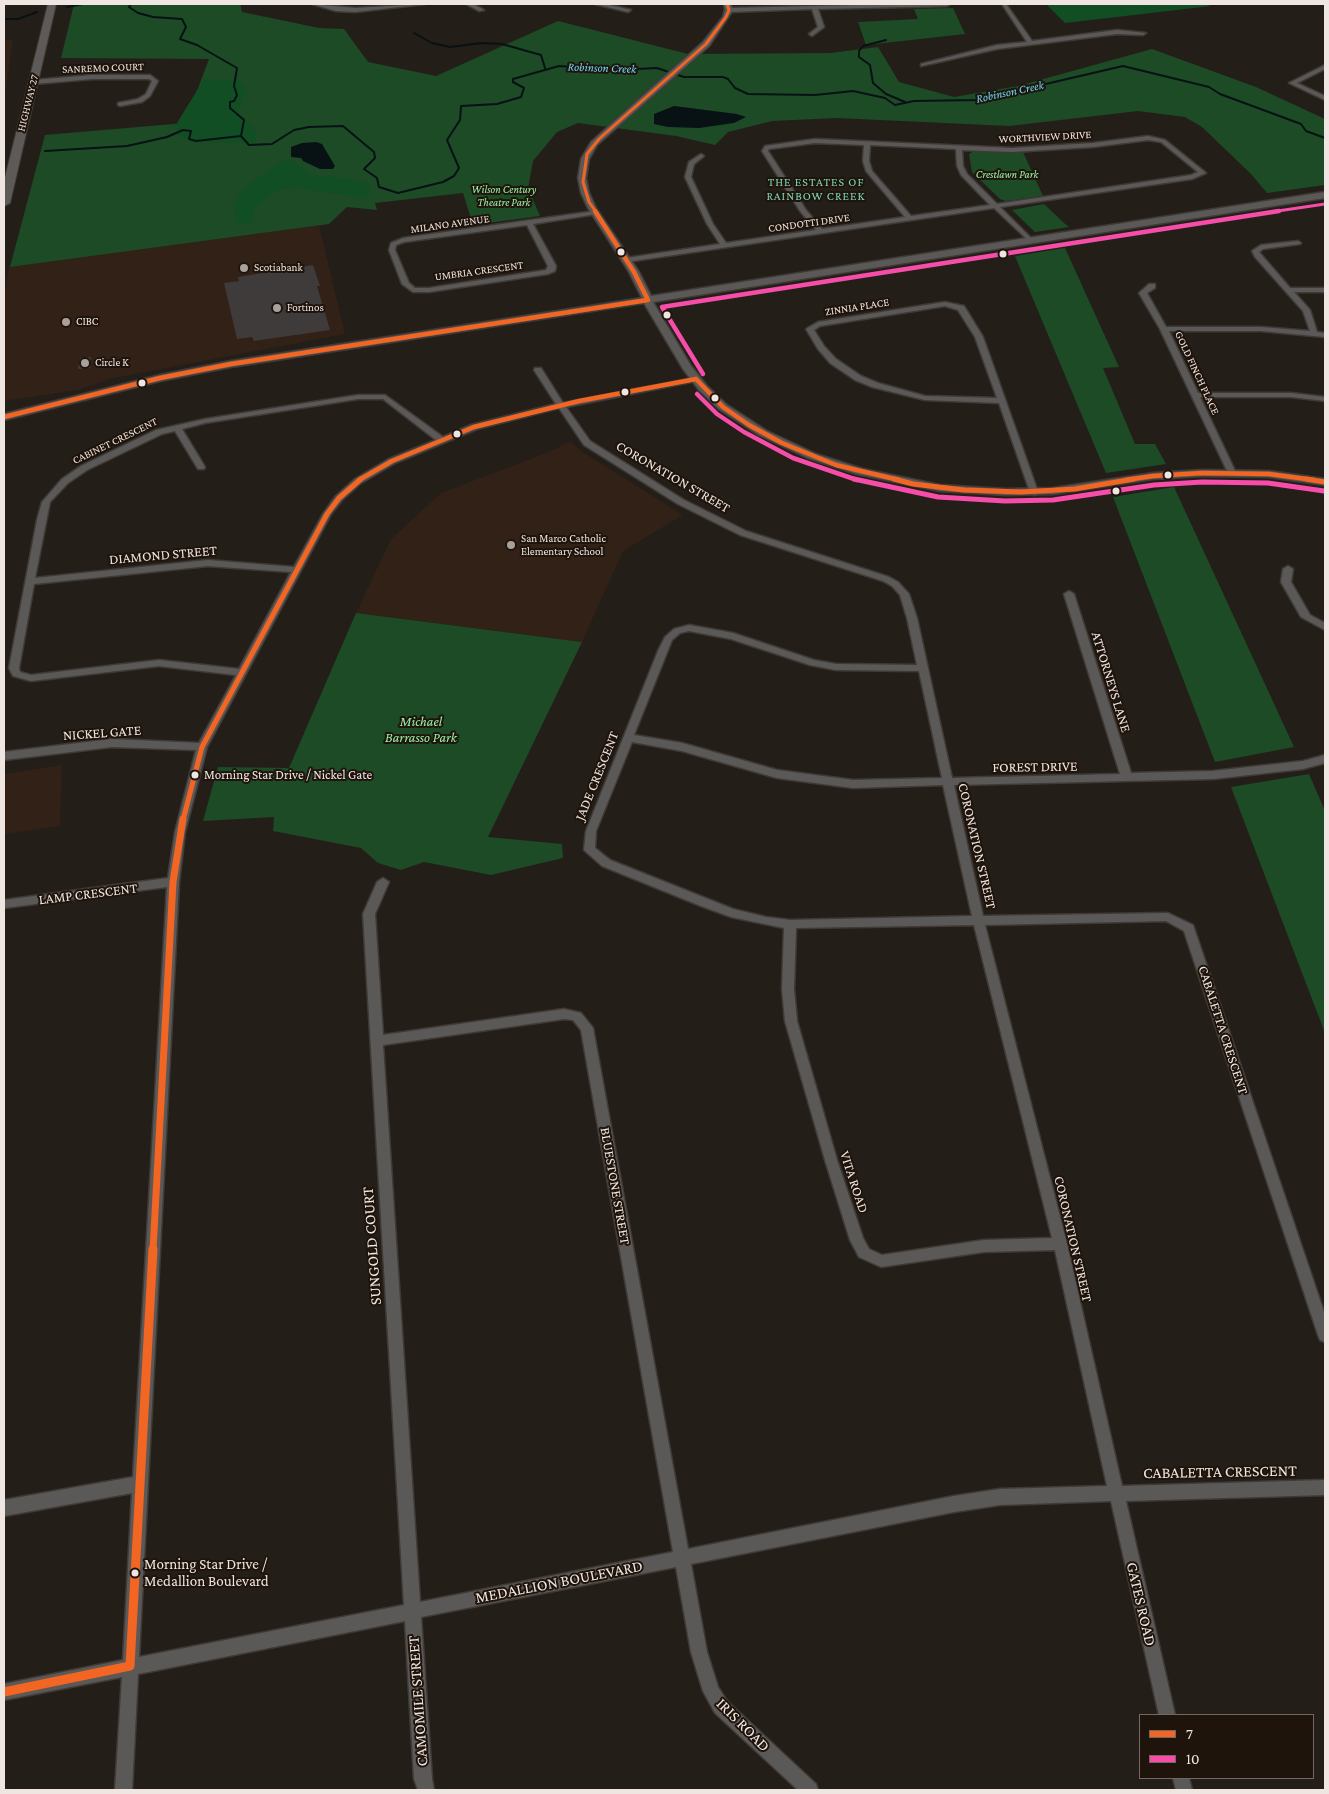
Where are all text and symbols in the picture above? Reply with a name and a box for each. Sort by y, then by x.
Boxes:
street label: SANREMO COURT [62,60,144,76]
water label: Robinson Creek [567,60,637,76]
street label: HIGHWAY 27 [15,73,41,133]
water label: Robinson Creek [975,78,1045,106]
street label: WORTHVIEW DRIVE [998,128,1092,146]
park label: Crestlawn Park [976,168,1038,182]
district label: THE ESTATES OF RAINBOW CREEK [765,175,867,203]
park label: Wilson Century Theatre Park [472,183,536,209]
street label: CONDOTTI DRIVE [767,211,851,235]
street label: MILANO AVENUE [410,212,490,236]
unlabelled marker [616,247,626,257]
unlabelled marker [998,249,1008,259]
street label: UMBRIA CRESCENT [434,258,524,284]
place label: Scotiabank [254,261,303,275]
marker: Scotiabank [238,262,250,274]
street label: ZINNIA PLACE [824,295,890,319]
place label: Fortinos [287,301,324,315]
marker: Fortinos [271,302,283,314]
unlabelled marker [662,310,672,320]
place label: CIBC [76,315,98,329]
marker: CIBC [60,316,72,328]
street label: GOLD FINCH PLACE [1172,329,1222,417]
place label: Circle K [95,356,129,370]
marker: Circle K [79,357,91,369]
unlabelled marker [137,378,147,388]
unlabelled marker [620,387,630,397]
unlabelled marker [710,393,720,403]
street label: CABINET CRESCENT [70,415,160,467]
unlabelled marker [452,429,462,439]
street label: CORONATION STREET [613,437,733,517]
unlabelled marker [1163,470,1173,480]
unlabelled marker [1111,486,1121,496]
place label: San Marco Catholic Elementary School [521,532,606,558]
marker: San Marco Catholic Elementary School [505,539,517,551]
street label: DIAMOND STREET [108,542,218,568]
street label: ATTORNEYS LANE [1088,630,1134,734]
park label: Michael Barrasso Park [385,714,457,746]
street label: NICKEL GATE [62,722,142,744]
street label: JADE CRESCENT [572,729,622,823]
street label: FOREST DRIVE [992,758,1078,776]
place label: Morning Star Drive / Nickel Gate [204,767,372,783]
marker: Morning Star Drive / Nickel Gate [190,770,200,780]
street label: CORONATION STREET [954,781,1000,911]
street label: LAMP CRESCENT [38,880,138,908]
street label: CABALETTA CRESCENT [1194,963,1252,1097]
street label: BLUESTONE STREET [596,1126,634,1246]
street label: VITA ROAD [836,1149,872,1215]
street label: CORONATION STREET [1050,1174,1096,1304]
street label: SUNGOLD COURT [358,1186,386,1306]
street label: CABALETTA CRESCENT [1143,1461,1297,1483]
place label: Morning Star Drive / Medallion Boulevard [144,1555,269,1590]
street label: MEDALLION BOULEVARD [474,1556,644,1608]
street label: GATES ROAD [1122,1560,1160,1648]
marker: Morning Star Drive / Medallion Boulevard [130,1568,140,1578]
street label: CAMOMILE STREET [404,1635,432,1767]
street label: IRIS ROAD [712,1694,774,1756]
legend [1139,1714,1314,1779]
text: 7 [1186,1726,1193,1742]
text: 10 [1186,1751,1199,1767]

